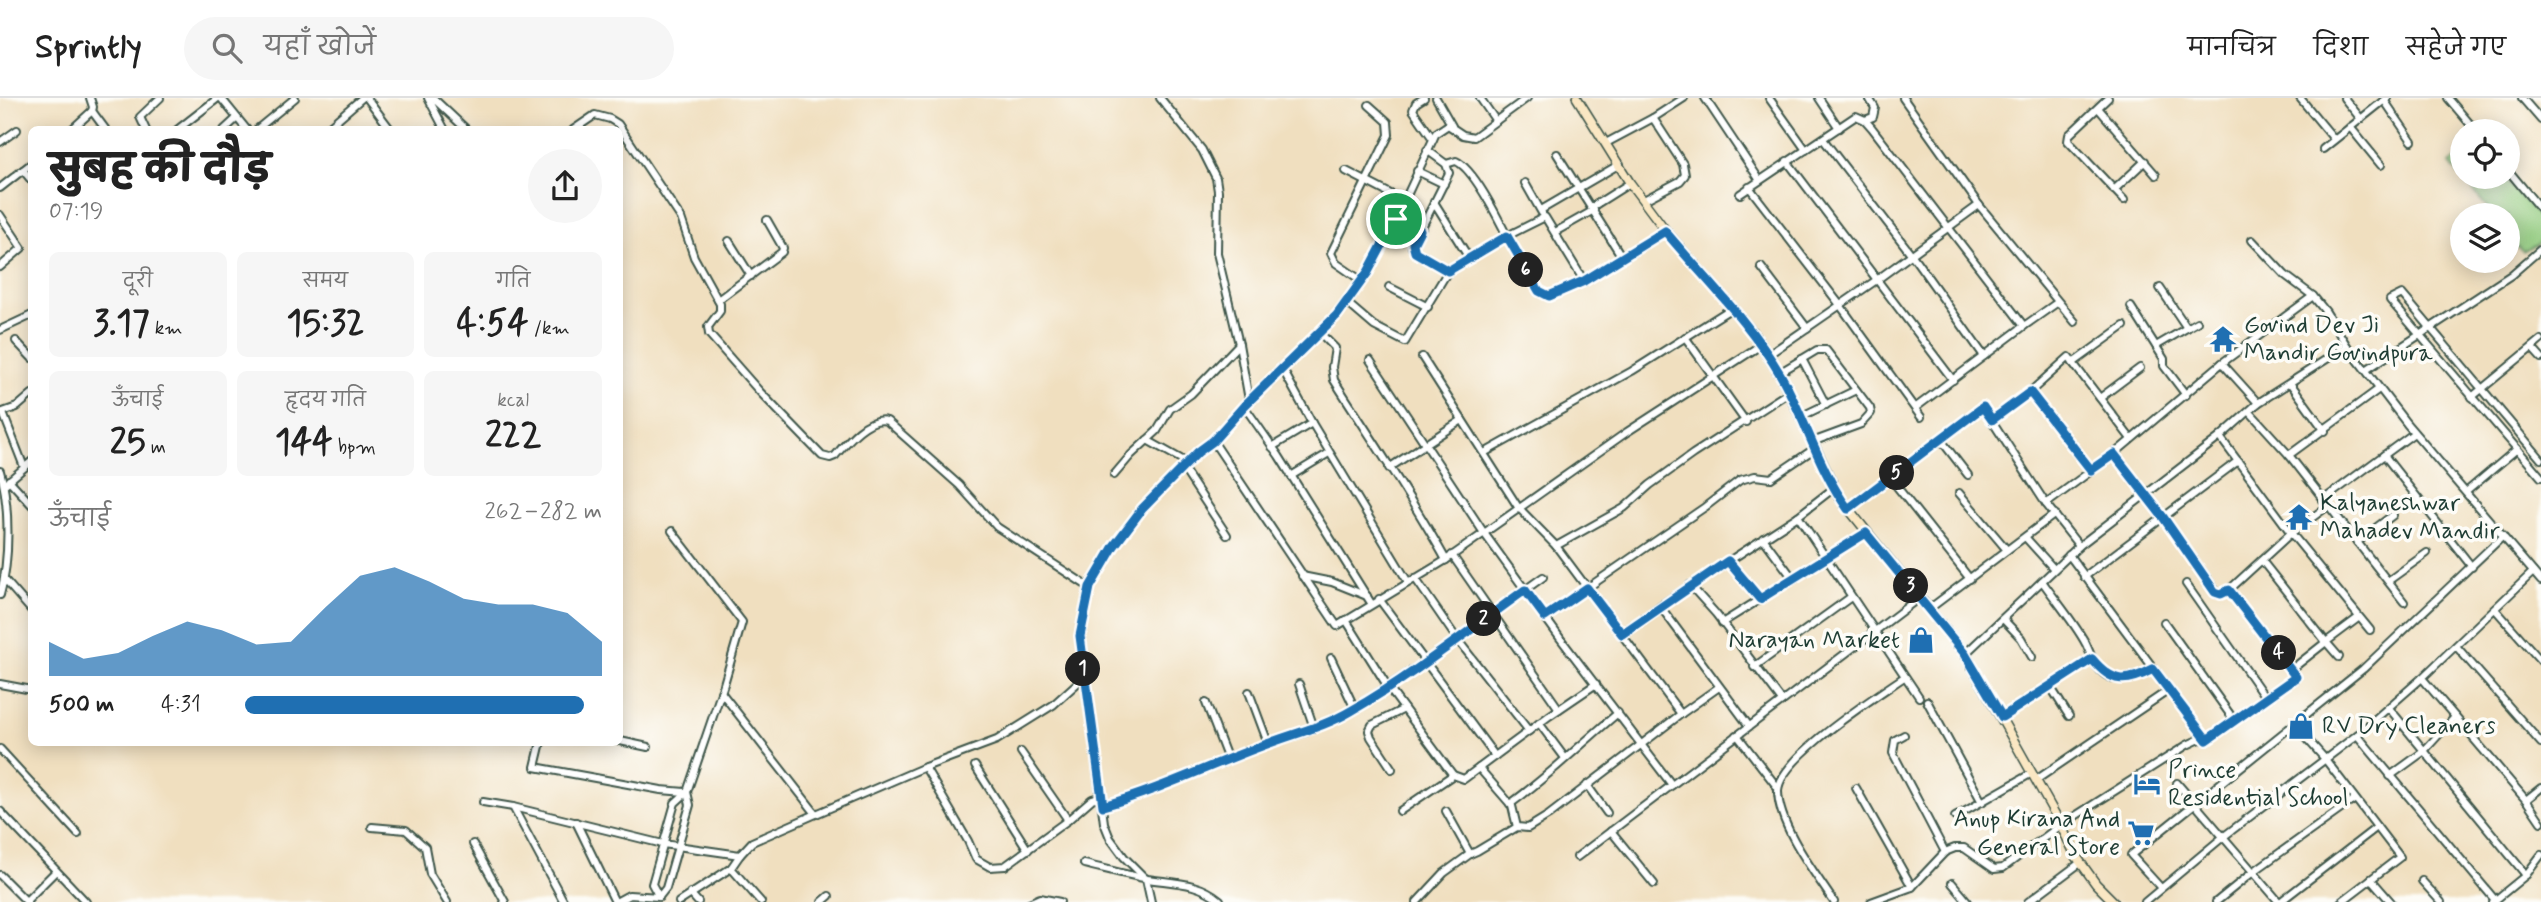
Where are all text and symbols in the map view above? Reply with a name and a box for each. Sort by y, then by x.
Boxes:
search box [184,17,674,80]
text: Sprintly [35,26,142,70]
icon: search [208,29,246,67]
text: यहाँ खोजें [264,31,376,65]
text: मानचित्र [2188,33,2276,64]
text: दिशा [2314,33,2368,64]
text: सहेजे गए [2406,33,2506,64]
map controls [2450,119,2520,273]
button: locate [2450,119,2520,189]
text: सुबह की दौड़ [49,146,270,195]
button: share [528,149,602,223]
pin [1366,189,1426,249]
text: 07:19 [49,197,104,227]
icon: arrive [1377,200,1415,238]
button: layers [2450,203,2520,273]
pin: 6 [1508,252,1544,288]
text: 6 [1521,257,1530,282]
text: दूरी [123,269,153,294]
text: समय [303,269,348,294]
text: गति [496,269,530,294]
text: 3.17 [93,301,150,347]
text: 15:32 [287,301,364,347]
text: 4:54 [457,301,529,347]
place label: Govind Dev Ji Mandir Govindpura [2244,310,2433,369]
text: km [150,316,182,341]
text: /km [529,316,570,341]
temple icon: Govind Dev Ji Mandir Govindpura [2208,324,2238,354]
text: ऊँचाई [112,388,163,413]
text: हृदय गति [285,388,366,413]
text: kcal [497,388,529,413]
text: 222 [485,413,541,459]
text: 25 [110,420,146,466]
text: 144 [275,420,333,466]
text: m [146,435,166,460]
text: bpm [333,435,376,460]
pin: 5 [1880,456,1914,490]
text: 5 [1891,460,1902,485]
place label: Kalyaneshwar Mahadev Mandir [2320,488,2500,547]
text: 262–282 m [484,497,602,527]
temple icon: Kalyaneshwar Mahadev Mandir [2284,502,2314,532]
text: ऊँचाई [49,505,111,535]
pin: 3 [1894,568,1928,603]
text: 3 [1906,573,1915,598]
pin: 2 [1466,602,1502,636]
text: 2 [1479,606,1488,631]
place label: Narayan Market [1728,625,1900,656]
shop icon: Narayan Market [1906,625,1936,655]
pin: 4 [2262,636,2296,670]
text: 4 [2273,640,2284,665]
pin: 1 [1066,652,1100,686]
text: 1 [1078,656,1087,681]
text: 500 m [49,690,114,720]
text: 4:31 [161,690,201,720]
shop icon: RV Dry Cleaners [2286,711,2316,741]
place label: RV Dry Cleaners [2322,711,2496,742]
place label: Prince Residential School [2168,755,2348,814]
hotel icon: Prince Residential School [2132,769,2162,799]
place label: Anup Kirana And General Store [1954,804,2120,863]
supermarket icon: Anup Kirana And General Store [2126,818,2156,848]

